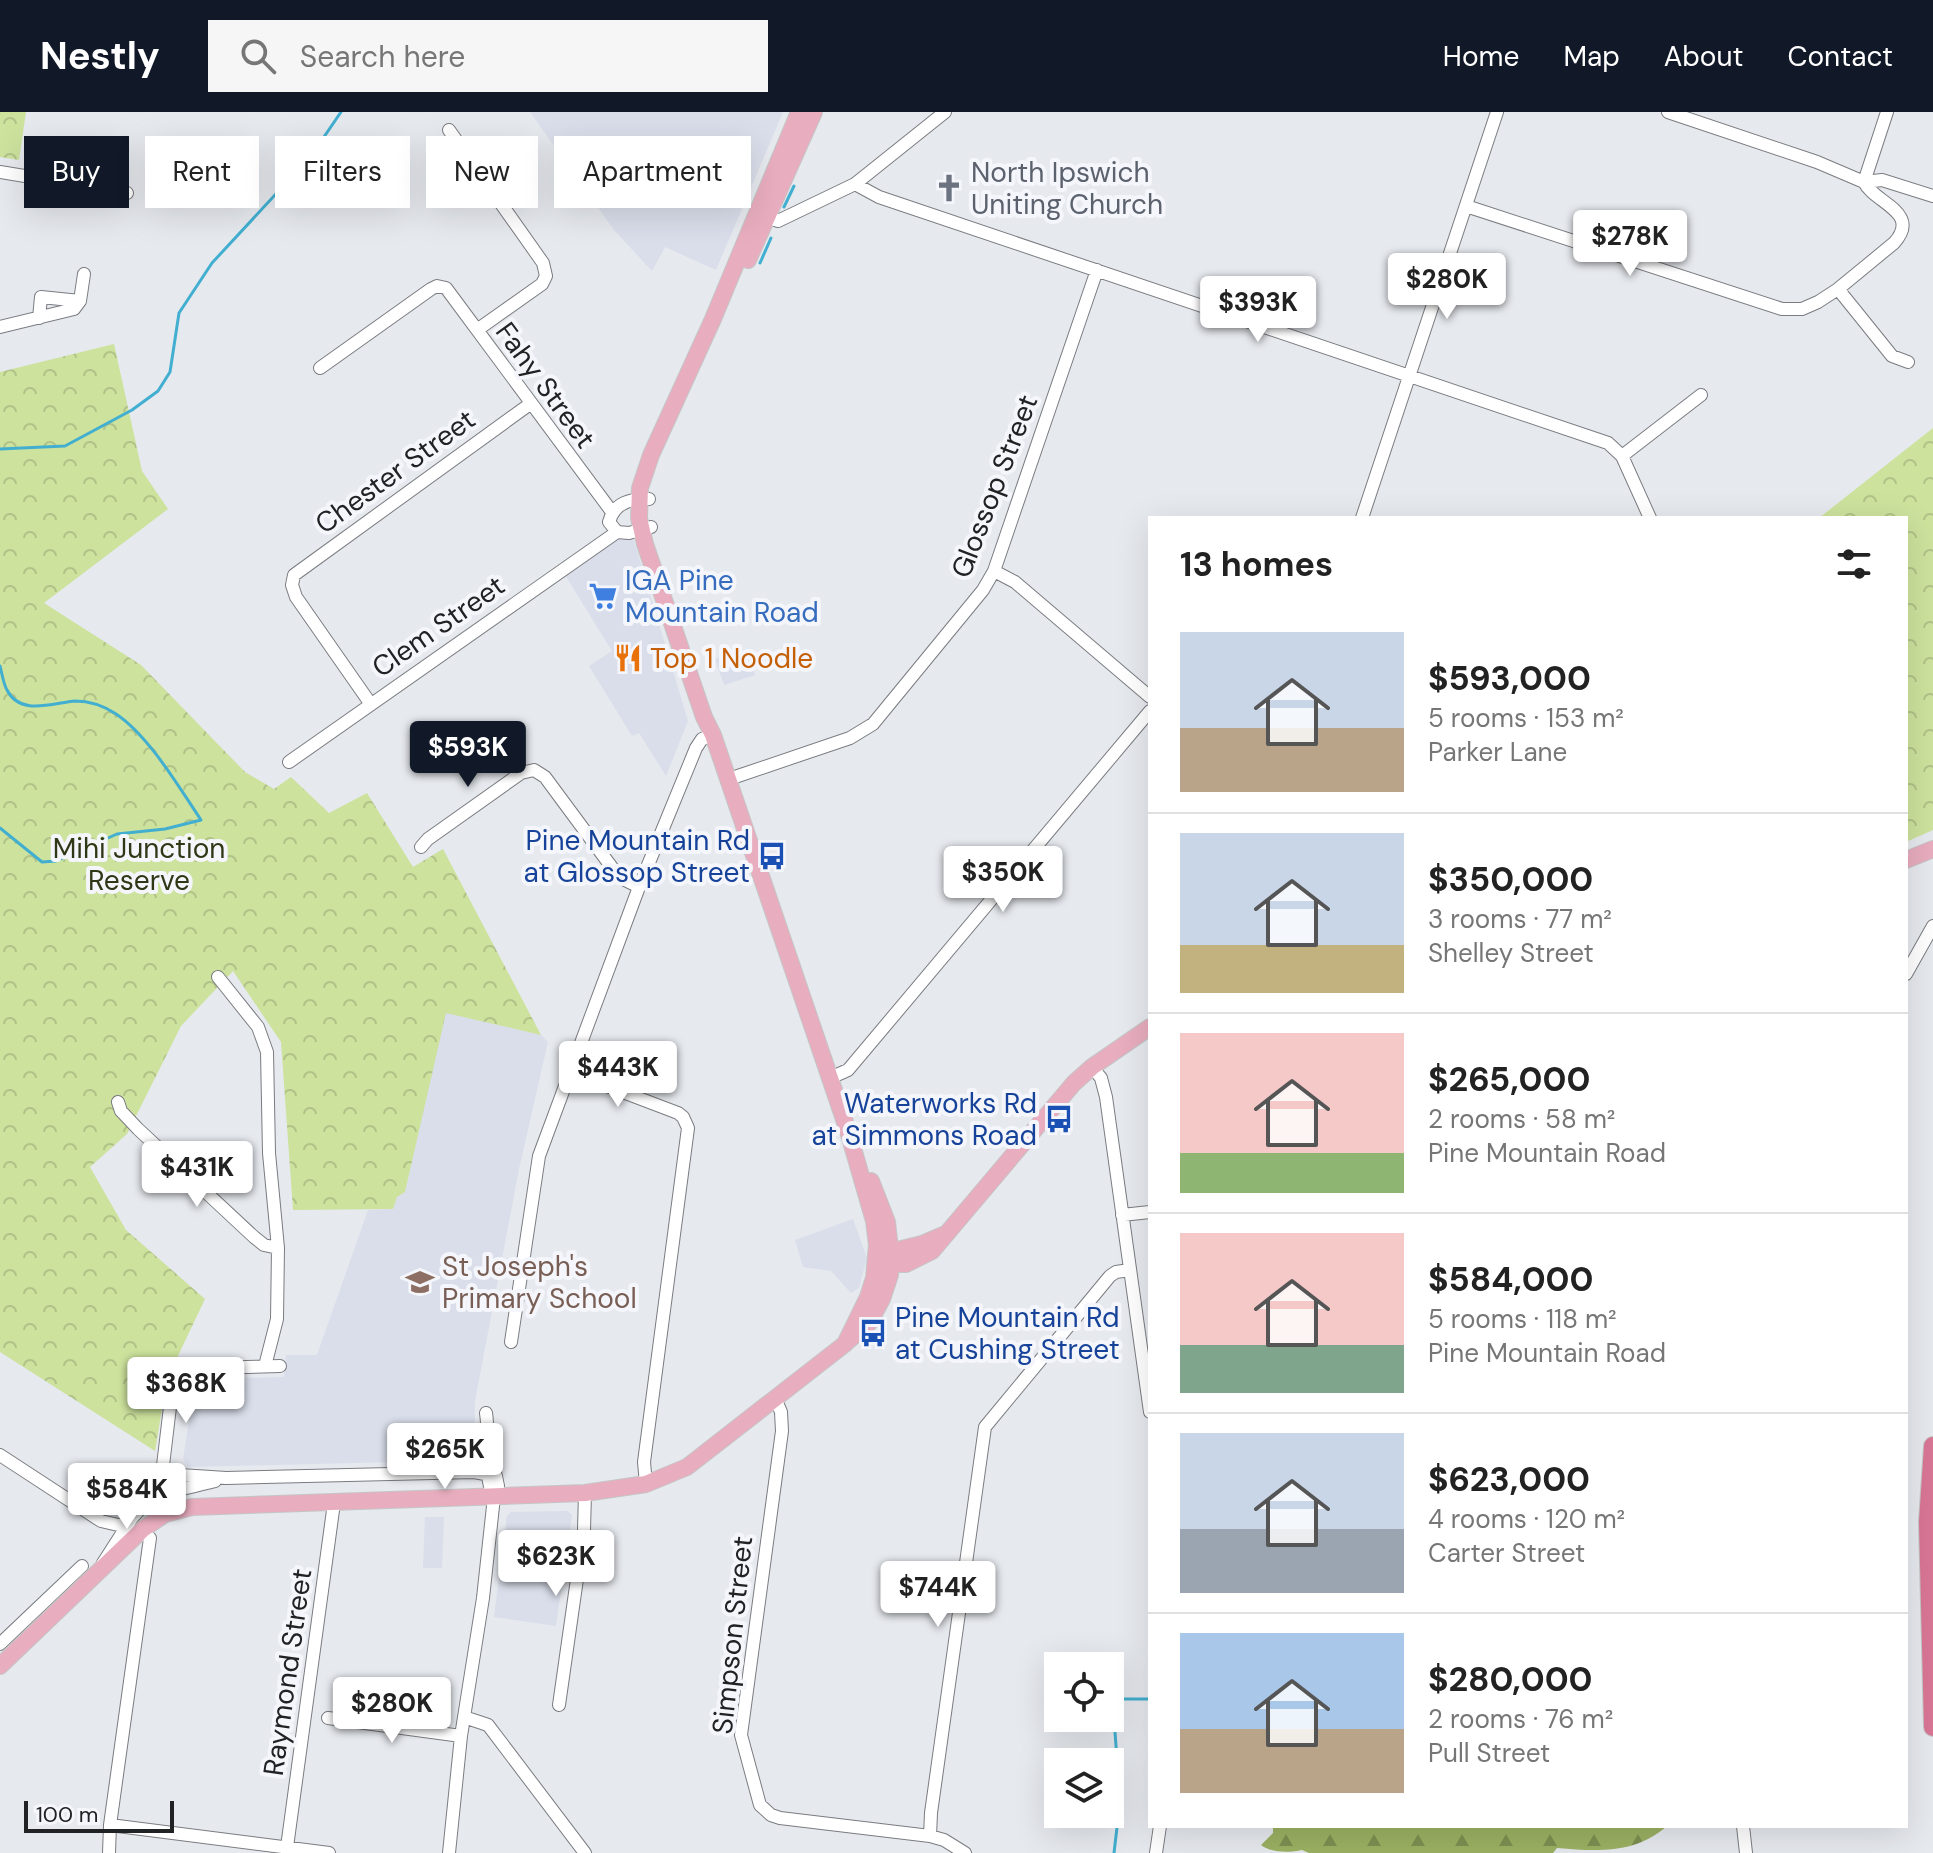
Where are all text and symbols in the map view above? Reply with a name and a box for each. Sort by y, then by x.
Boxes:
search box [208,20,768,92]
text: Nestly [40,31,160,81]
icon: search [236,34,280,78]
text: Search here [300,37,465,76]
text: Home [1443,38,1519,75]
text: Map [1563,38,1620,75]
text: About [1664,38,1743,75]
text: Contact [1787,38,1893,75]
chip: Buy [24,136,129,208]
chip: Rent [145,136,259,208]
chip: Filters [275,136,410,208]
chip: New [426,136,538,208]
chip: Apartment [554,136,751,208]
place label: North Ipswich Uniting Church [971,154,1163,223]
church icon: North Ipswich Uniting Church [934,173,964,203]
pin: $278K [1574,210,1686,278]
text: $278K [1591,219,1669,253]
pin: $280K [1391,253,1503,321]
text: $280K [1406,262,1488,296]
pin: $393K [1202,276,1314,344]
text: $393K [1218,285,1298,319]
street label: Fahy Street [487,315,604,456]
street label: Glossop Street [943,389,1046,583]
street label: Chester Street [308,401,483,542]
text: 13 homes [1180,542,1333,587]
icon: filters [1832,542,1876,586]
place label: IGA Pine Mountain Road [625,562,819,631]
street label: Clem Street [365,567,512,686]
supermarket icon: IGA Pine Mountain Road [588,581,618,611]
place label: Top 1 Noodle [650,640,813,677]
restaurant icon: Top 1 Noodle [613,643,643,673]
text: $593,000 [1428,656,1591,701]
icon: home [1244,664,1340,760]
text: 5 rooms · 153 m² [1428,701,1624,735]
pin: $593K [412,721,524,789]
text: $593K [428,730,508,764]
text: Parker Lane [1428,735,1567,769]
place label: Pine Mountain Rd at Glossop Street [524,822,750,891]
park label: Mihi Junction Reserve [53,830,225,899]
bus stop icon: Pine Mountain Rd at Glossop Street [757,841,787,871]
pin: $350K [947,846,1059,914]
text: $350K [962,855,1044,889]
text: $350,000 [1428,857,1593,902]
icon: home [1244,865,1340,961]
text: 3 rooms · 77 m² [1428,902,1612,936]
text: Shelley Street [1428,936,1594,970]
pin: $443K [562,1041,674,1109]
text: $443K [577,1050,659,1084]
text: $265,000 [1428,1057,1590,1102]
icon: home [1244,1065,1340,1161]
place label: Waterworks Rd at Simmons Road [812,1085,1037,1154]
text: 2 rooms · 58 m² [1428,1102,1615,1136]
bus stop icon: Waterworks Rd at Simmons Road [1044,1104,1074,1134]
text: Pine Mountain Road [1428,1136,1666,1170]
pin: $431K [141,1141,253,1209]
text: $431K [160,1150,234,1184]
place label: St Joseph's Primary School [442,1248,637,1317]
text: $584,000 [1428,1257,1593,1302]
icon: home [1244,1265,1340,1361]
school or university icon: St Joseph's Primary School [405,1267,435,1297]
place label: Pine Mountain Rd at Cushing Street [895,1299,1120,1368]
text: 5 rooms · 118 m² [1428,1302,1617,1336]
bus stop icon: Pine Mountain Rd at Cushing Street [858,1318,888,1348]
text: Pine Mountain Road [1428,1336,1666,1370]
pin: $368K [130,1357,242,1425]
text: $368K [145,1366,227,1400]
pin: $265K [389,1423,501,1491]
text: $265K [405,1432,485,1466]
text: $623,000 [1428,1457,1590,1502]
pin: $584K [71,1463,183,1531]
icon: home [1244,1465,1340,1561]
text: $584K [86,1472,168,1506]
text: 4 rooms · 120 m² [1428,1502,1625,1536]
pin: $623K [500,1530,612,1598]
street label: Simpson Street [704,1534,761,1736]
text: Carter Street [1428,1536,1585,1570]
text: $623K [516,1539,596,1573]
pin: $744K [882,1561,994,1629]
street label: Raymond Street [255,1566,320,1778]
text: $744K [898,1570,978,1604]
map controls [1044,1652,1124,1828]
button: locate [1044,1652,1124,1732]
text: $280,000 [1428,1657,1593,1702]
icon: home [1244,1665,1340,1761]
pin: $280K [336,1677,448,1745]
text: $280K [351,1686,433,1720]
text: 2 rooms · 76 m² [1428,1702,1613,1736]
text: Pull Street [1428,1736,1550,1770]
button: layers [1044,1748,1124,1828]
scale bar [24,1797,174,1833]
text: 100 m [36,1800,98,1829]

